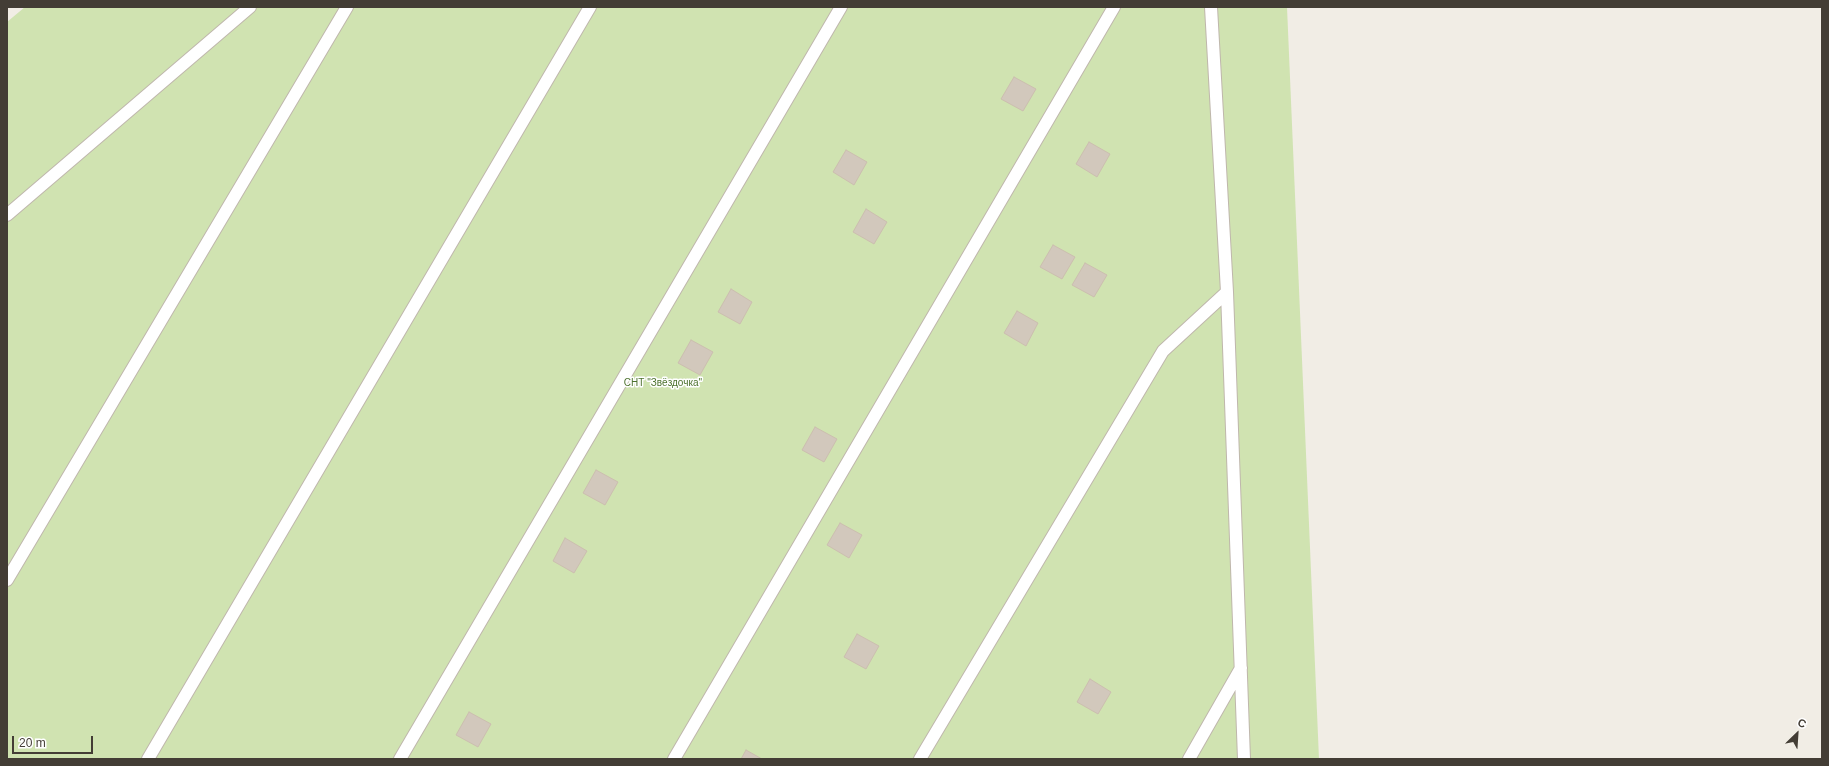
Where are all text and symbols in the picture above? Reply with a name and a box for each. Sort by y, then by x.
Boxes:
park label: СНТ "Звёздочка" [624,377,702,389]
north arrow [1777,714,1817,754]
text: С [1796,716,1808,730]
scale bar [14,728,95,754]
text: 20 m [19,736,46,750]

